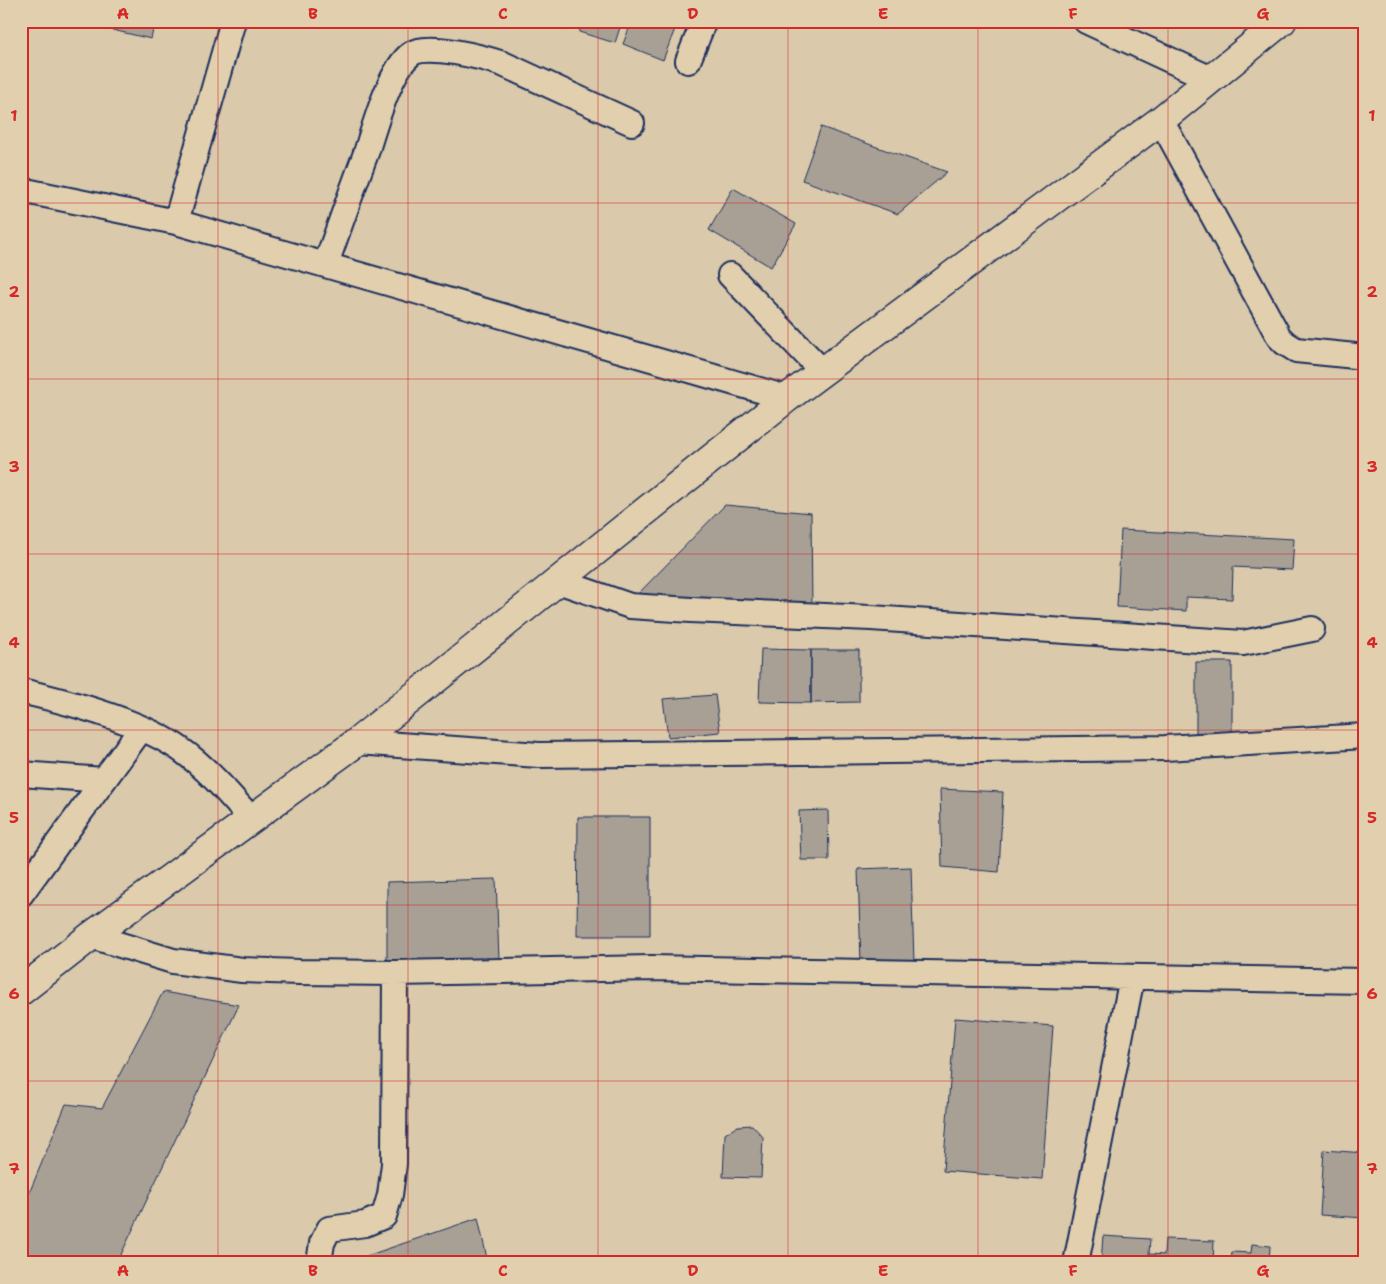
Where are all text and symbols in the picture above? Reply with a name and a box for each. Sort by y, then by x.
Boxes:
text: A [117,3,129,24]
text: B [308,3,318,24]
text: C [498,3,508,24]
text: D [687,3,699,24]
text: E [878,3,888,24]
text: F [1068,3,1078,24]
text: G [1257,3,1270,24]
text: 1 [10,105,18,126]
text: 1 [1368,105,1376,126]
text: 2 [8,281,20,302]
text: 2 [1366,281,1378,302]
text: 3 [8,456,20,477]
text: 3 [1366,456,1378,477]
text: 4 [8,632,20,653]
text: 4 [1366,632,1378,653]
text: 5 [9,807,19,828]
text: 5 [1367,807,1377,828]
text: 6 [8,983,20,1004]
text: 6 [1366,983,1378,1004]
text: 7 [8,1158,20,1179]
text: 7 [1366,1158,1378,1179]
text: A [117,1260,129,1281]
text: B [308,1260,318,1281]
text: C [498,1260,508,1281]
text: D [687,1260,699,1281]
text: E [878,1260,888,1281]
text: F [1068,1260,1078,1281]
text: G [1257,1260,1270,1281]

